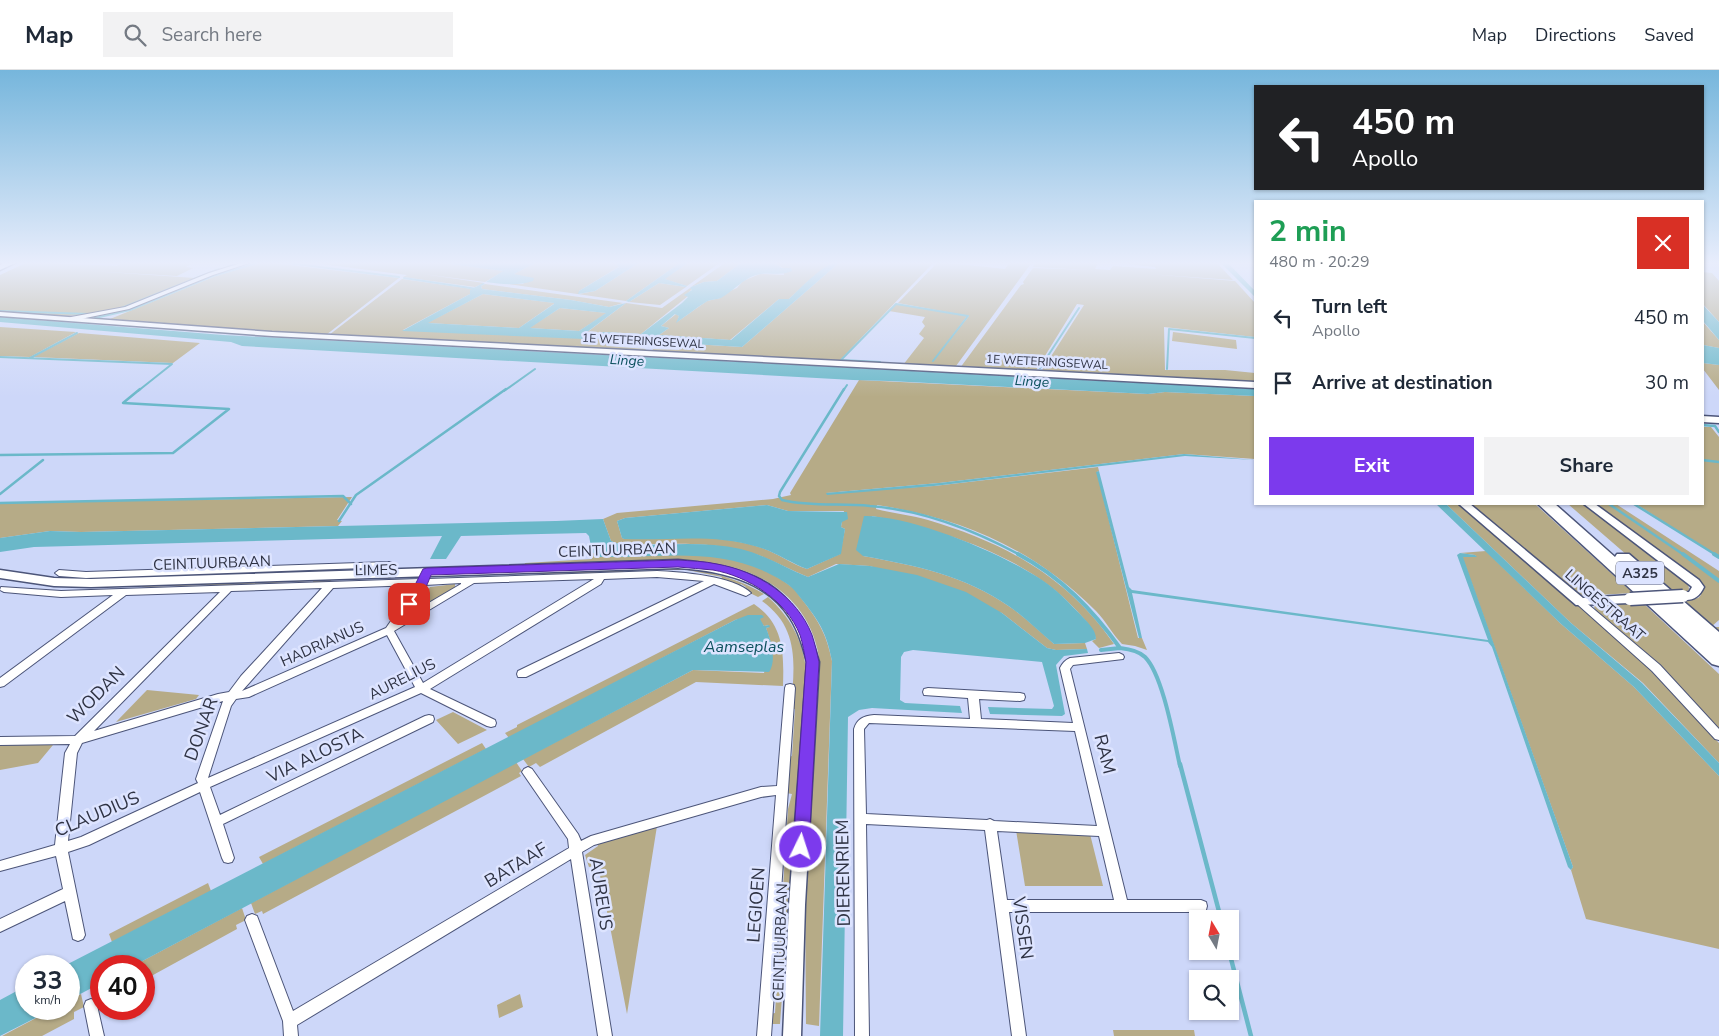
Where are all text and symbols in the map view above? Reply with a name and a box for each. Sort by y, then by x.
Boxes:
search box [103,12,453,57]
text: Map [25,19,73,51]
icon: search [121,21,149,49]
text: Search here [161,22,262,48]
text: Map [1472,23,1507,47]
text: Directions [1535,23,1616,47]
text: Saved [1644,23,1694,47]
text: 450 m [1352,99,1455,146]
icon: left [1269,105,1334,170]
text: Apollo [1352,144,1418,174]
text: 2 min [1269,211,1347,252]
button: close [1637,217,1689,269]
text: 480 m · 20:29 [1269,251,1370,273]
text: Turn left [1312,294,1387,320]
icon: left [1269,304,1297,332]
text: 450 m [1634,305,1689,331]
text: Apollo [1312,320,1360,342]
street label: 1E WETERINGSEWAL [581,330,705,352]
water label: Linge [609,350,645,371]
street label: 1E WETERINGSEWAL [985,351,1109,373]
icon: arrive [1269,369,1297,397]
text: Arrive at destination [1312,370,1493,396]
text: 30 m [1645,370,1689,396]
water label: Linge [1014,371,1050,392]
button: Exit [1269,437,1474,495]
button: Share [1484,437,1689,495]
street label: CEINTUURBAAN [558,538,676,562]
street label: CEINTUURBAAN [153,551,271,575]
street label: LIMES [355,560,397,580]
road number: A325 [1616,562,1664,584]
street label: LINGESTRAAT [1561,565,1649,645]
pin [388,583,430,625]
icon: arrive [395,590,423,618]
street label: HADRIANUS [277,617,367,671]
water label: Aamseplas [703,636,784,658]
street label: AURELIUS [365,654,439,704]
street label: WODAN [62,661,130,729]
street label: DONAR [178,694,224,764]
street label: VIA ALOSTA [262,721,367,789]
street label: RAM [1088,732,1122,776]
street label: CLAUDIUS [51,785,143,843]
street label: DIERENRIEM [830,819,856,927]
position arrow [774,820,826,872]
street label: BATAAF [480,837,552,893]
street label: AUREUS [583,856,619,932]
street label: LEGIOEN [741,866,771,944]
street label: CEINTUURBAAN [768,883,792,1001]
street label: VISSEN [1007,894,1039,961]
north arrow [1189,910,1239,960]
map controls [1189,910,1239,1020]
speed limit sign: 40 [90,955,155,1020]
text: 33 [32,964,63,998]
button: search [1189,970,1239,1020]
text: km/h [34,992,61,1008]

